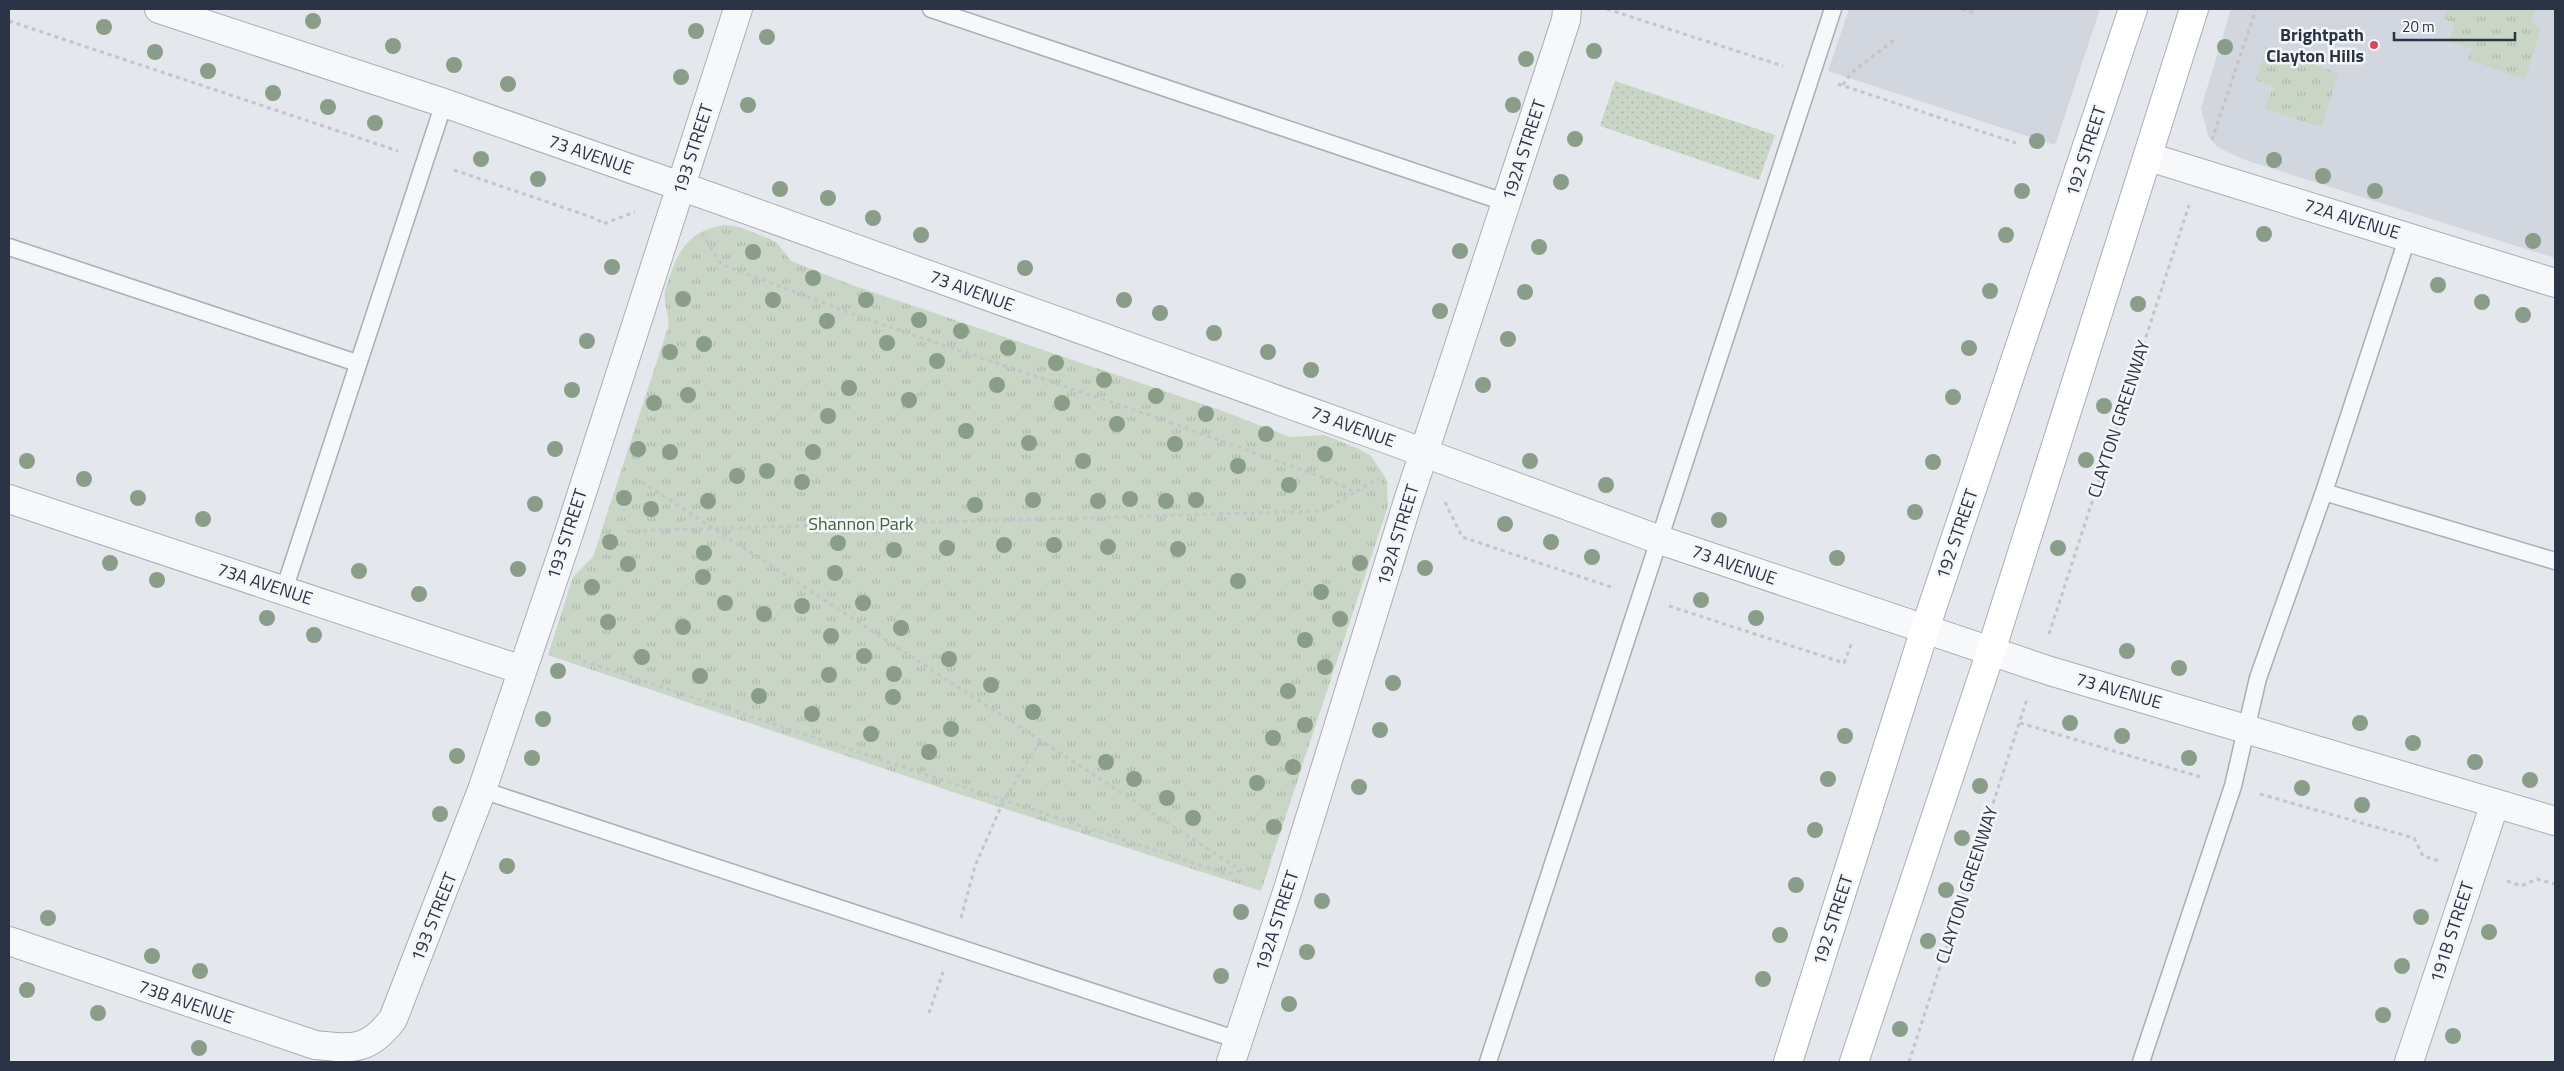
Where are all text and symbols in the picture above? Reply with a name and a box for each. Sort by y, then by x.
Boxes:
scale bar [2394,10,2515,42]
text: 20 m [2402,15,2435,38]
place label: Brightpath Clayton Hills [2266,21,2364,69]
marker: Brightpath Clayton Hills [2368,39,2380,51]
street label: 192A STREET [1495,95,1553,204]
street label: 193 STREET [665,100,720,198]
street label: 192 STREET [2058,102,2113,200]
street label: 73 AVENUE [545,127,637,182]
street label: 72A AVENUE [2301,191,2404,246]
street label: 73 AVENUE [926,263,1018,318]
street label: CLAYTON GREENWAY [2080,336,2157,501]
street label: 73 AVENUE [1307,399,1399,454]
street label: 192A STREET [1369,480,1426,589]
street label: 193 STREET [539,485,594,583]
street label: 192 STREET [1928,485,1985,583]
park label: Shannon Park [808,510,914,537]
street label: 73 AVENUE [1688,537,1780,592]
street label: 73A AVENUE [214,555,317,612]
street label: 73 AVENUE [2073,665,2165,716]
street label: CLAYTON GREENWAY [1928,802,2005,967]
street label: 192A STREET [1248,866,1306,975]
street label: 193 STREET [403,868,464,965]
street label: 192 STREET [1805,871,1860,969]
street label: 191B STREET [2422,877,2481,986]
street label: 73B AVENUE [135,973,238,1031]

